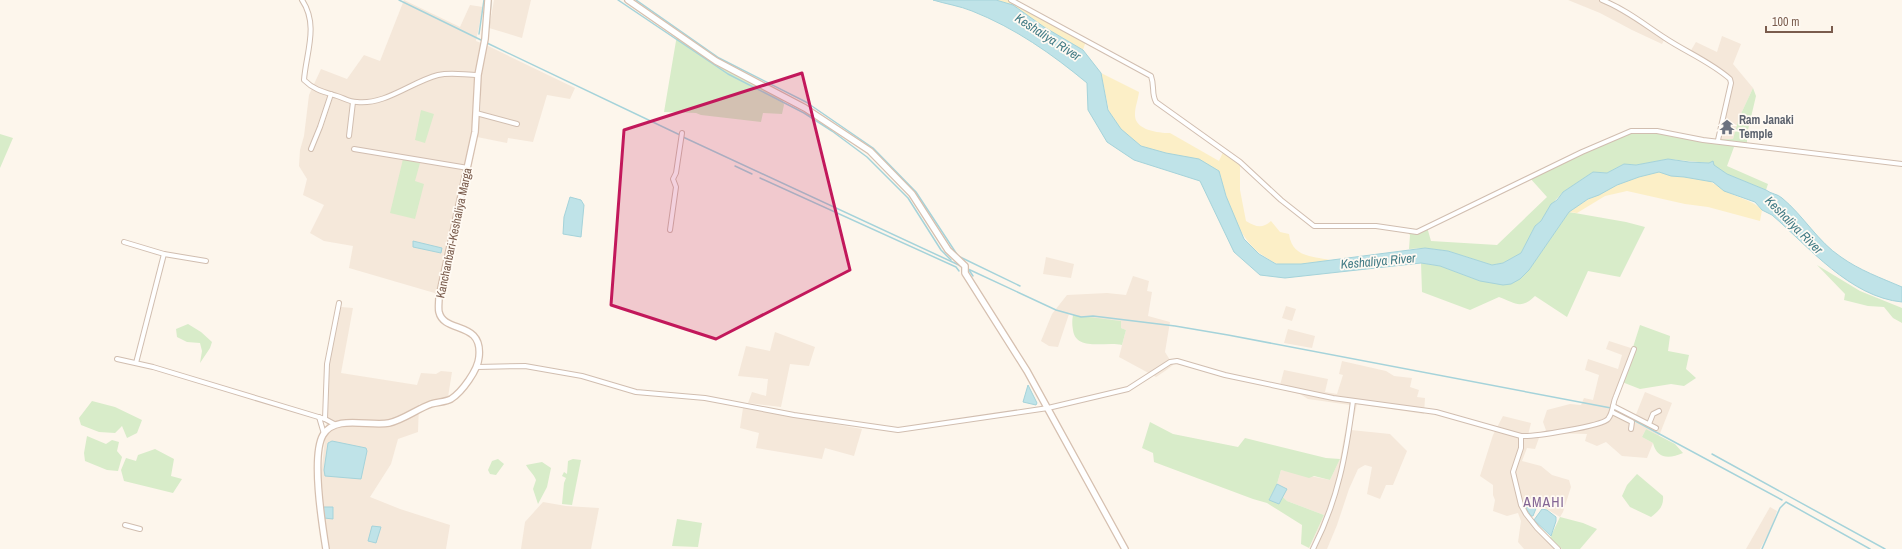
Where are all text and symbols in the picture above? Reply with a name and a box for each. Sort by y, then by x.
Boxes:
scale bar [1766,8,1832,34]
water label: Keshaliya River [1012,9,1085,65]
text: 100 m [1772,14,1799,30]
place label: Ram Janaki Temple [1739,112,1794,142]
temple icon: Ram Janaki Temple [1718,118,1736,136]
street label: Kanchanbari-Keshaliya Marga [432,166,476,300]
water label: Keshaliya River [1761,192,1827,258]
water label: Keshaliya River [1340,249,1417,273]
district label: AMAHI [1522,493,1565,511]

